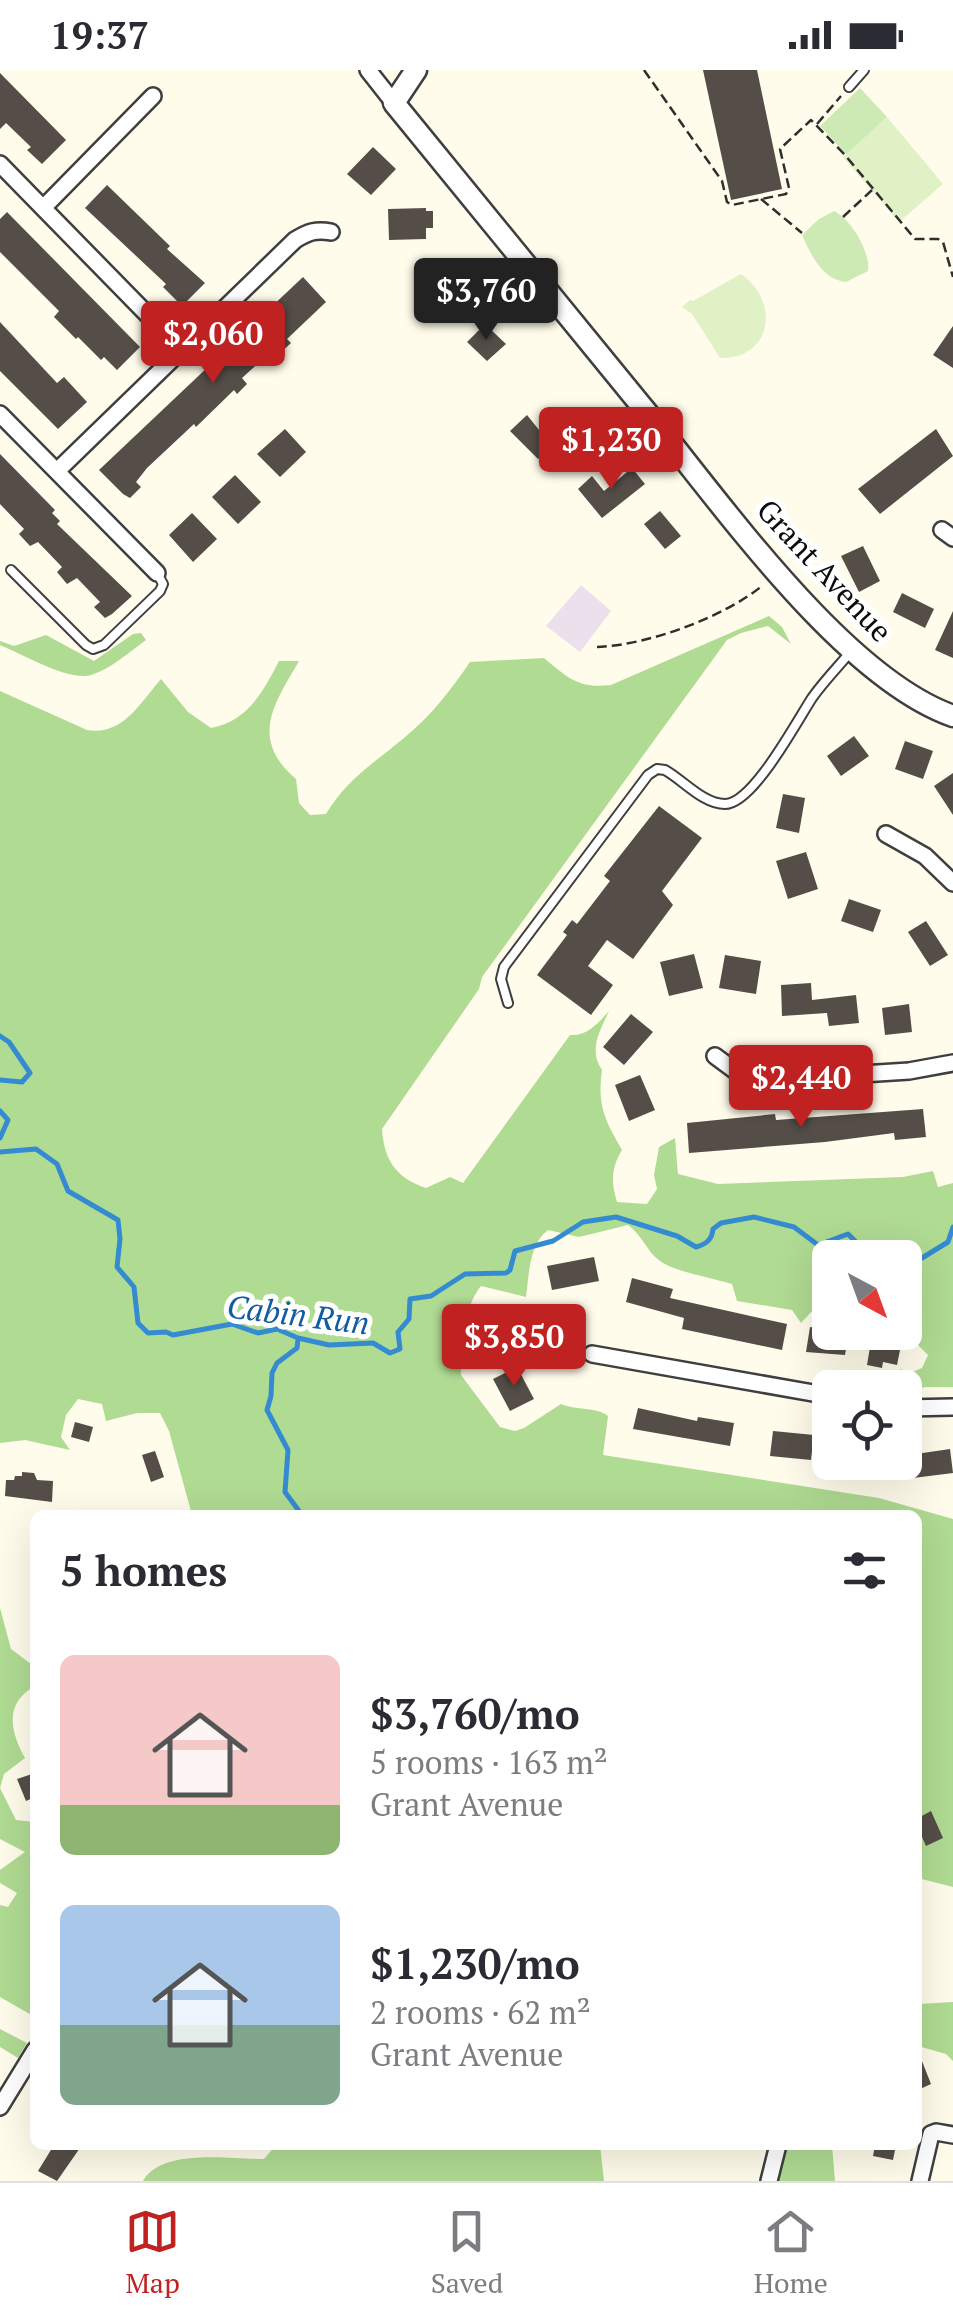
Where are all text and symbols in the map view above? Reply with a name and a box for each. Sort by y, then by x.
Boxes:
text: 19:37 [50,10,149,60]
pin: $3,760 [405,258,567,343]
text: $3,760 [436,269,536,311]
pin: $2,060 [132,301,294,386]
text: $2,060 [163,312,263,354]
pin: $1,230 [530,407,692,492]
text: $1,230 [561,418,661,460]
street label: Grant Avenue [748,490,901,650]
pin: $2,440 [720,1045,882,1130]
text: $2,440 [751,1056,851,1098]
north arrow [812,1240,922,1350]
map controls [812,1240,922,1480]
water label: Cabin Run [225,1284,372,1344]
pin: $3,850 [433,1304,595,1389]
text: $3,850 [464,1315,564,1357]
button: locate [812,1370,922,1480]
text: 5 homes [60,1542,227,1598]
icon: filters [837,1543,892,1598]
text: $3,760/mo [370,1685,580,1741]
icon: home [140,1695,260,1815]
text: 5 rooms · 163 m² [370,1741,608,1783]
text: Grant Avenue [370,1783,563,1825]
text: $1,230/mo [370,1935,580,1991]
icon: home [140,1945,260,2065]
text: 2 rooms · 62 m² [370,1991,591,2033]
text: Grant Avenue [370,2033,563,2075]
tab: Map [125,2204,180,2301]
tab: Saved [431,2204,503,2301]
tab: Home [754,2204,828,2301]

